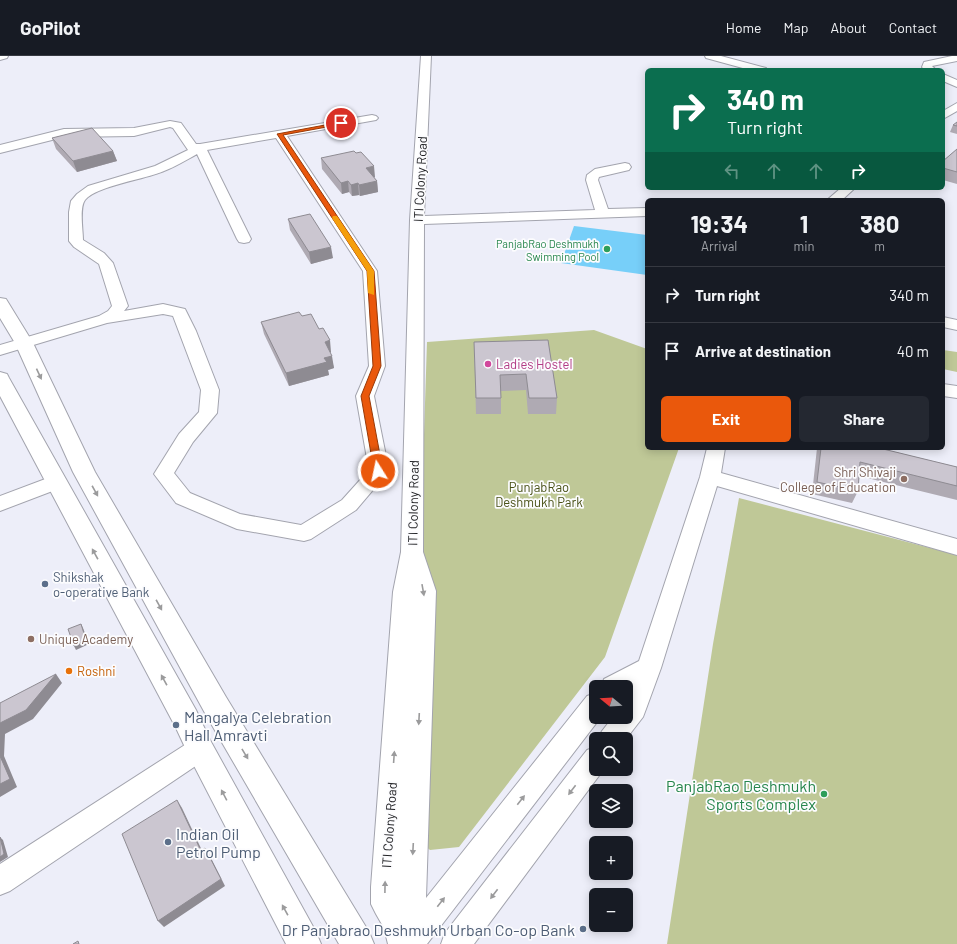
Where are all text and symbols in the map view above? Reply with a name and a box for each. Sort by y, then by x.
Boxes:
text: GoPilot [20,16,81,39]
text: Home [726,19,762,36]
text: Map [784,19,808,36]
text: About [830,19,867,36]
text: Contact [889,19,937,36]
text: 340 m [727,82,804,116]
icon: right [661,84,713,136]
pin [324,106,358,140]
icon: arrive [330,112,352,134]
text: Turn right [727,116,803,138]
street label: ITI Colony Road [410,136,430,222]
icon: left [721,160,743,182]
icon: ahead [763,160,785,182]
icon: ahead [805,160,827,182]
icon: right [847,160,869,182]
text: 19:34 [690,209,748,238]
text: 1 [800,209,808,238]
text: 380 [860,209,900,238]
place label: PanjabRao Deshmukh Swimming Pool [496,237,599,263]
text: Arrival [701,238,737,254]
text: min [793,238,814,254]
text: m [874,238,885,254]
marker: PanjabRao Deshmukh Swimming Pool [602,244,612,254]
icon: right [661,284,683,306]
text: Turn right [695,286,760,304]
text: 340 m [889,286,929,304]
icon: arrive [661,340,683,362]
text: Arrive at destination [695,342,831,360]
text: 40 m [897,342,929,360]
place label: Ladies Hostel [496,356,572,372]
marker: Ladies Hostel [483,359,493,369]
one-way arrow [36,369,42,380]
button: Exit [661,396,791,442]
button: Share [799,396,929,442]
position arrow [357,450,399,492]
street label: ITI Colony Road [404,460,422,546]
place label: Shri Shivaji College of Education [780,464,896,495]
marker: Shri Shivaji College of Education [899,474,909,484]
park label: PunjabRao Deshmukh Park [495,479,583,510]
one-way arrow [92,485,99,497]
one-way arrow [92,548,98,559]
place label: Shikshak o-operative Bank [53,569,150,600]
marker: Shikshak o-operative Bank [40,579,50,589]
one-way arrow [421,583,427,596]
one-way arrow [156,599,163,610]
place label: Unique Academy [39,631,133,647]
marker: Unique Academy [26,634,36,644]
place label: Roshni [77,663,116,679]
marker: Roshni [64,666,74,676]
one-way arrow [161,674,168,685]
north arrow [589,680,633,724]
map controls [589,680,633,932]
place label: Mangalya Celebration Hall Amravti [184,707,332,744]
one-way arrow [416,713,422,726]
marker: Mangalya Celebration Hall Amravti [171,720,181,730]
button: search [589,732,633,776]
one-way arrow [241,748,248,760]
one-way arrow [390,751,397,763]
place label: PanjabRao Deshmukh Sports Complex [666,776,816,813]
street label: ITI Colony Road [378,782,400,868]
button: layers [589,784,633,828]
one-way arrow [568,785,577,796]
one-way arrow [221,789,228,801]
marker: PanjabRao Deshmukh Sports Complex [819,789,829,799]
one-way arrow [517,795,525,806]
place label: Indian Oil Petrol Pump [176,824,261,861]
button: + [589,836,633,880]
marker: Indian Oil Petrol Pump [163,837,173,847]
one-way arrow [410,843,416,856]
one-way arrow [382,881,389,893]
one-way arrow [490,888,498,899]
button: − [589,888,633,932]
one-way arrow [436,897,445,908]
one-way arrow [282,904,289,916]
place label: Dr Panjabrao Deshmukh Urban Co-op Bank [282,920,575,939]
marker: Dr Panjabrao Deshmukh Urban Co-op Bank [578,924,588,934]

